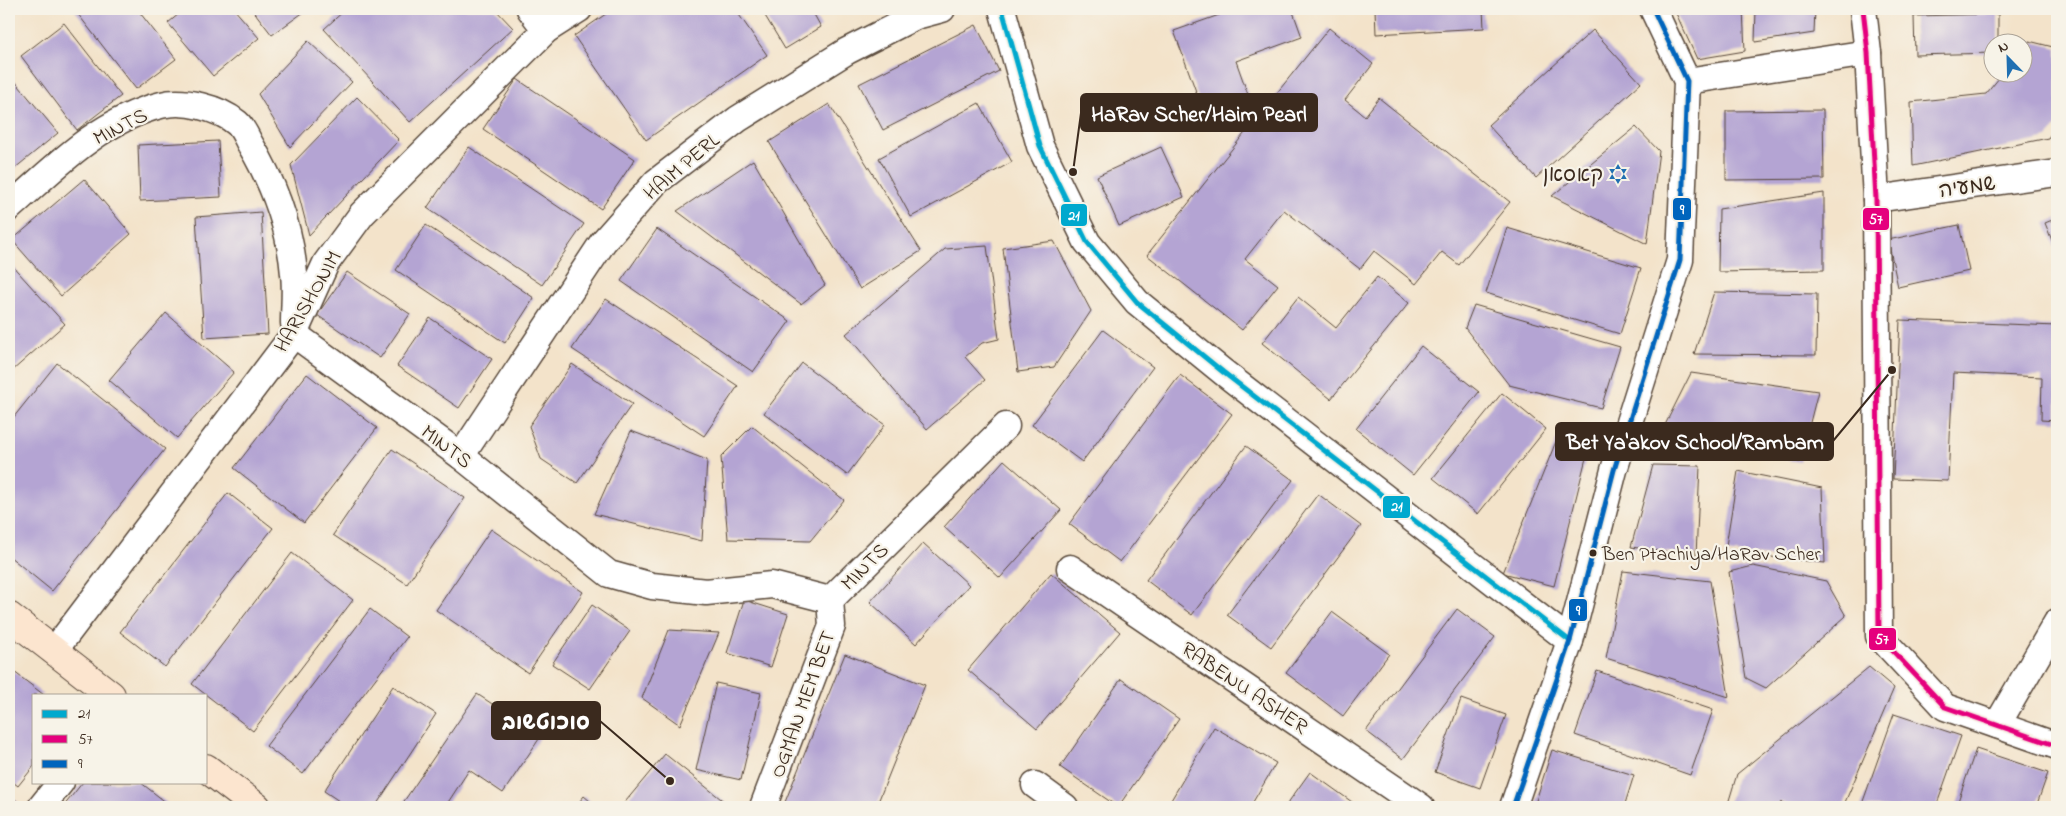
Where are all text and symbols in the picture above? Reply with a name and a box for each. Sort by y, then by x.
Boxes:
north arrow [1984,32,2034,82]
text: N [1995,36,2012,59]
callout: HaRav Scher/Haim Pearl [1081,94,1317,131]
text: HaRav Scher/Haim Pearl [1091,100,1307,132]
street label: MINTS [89,101,153,154]
street label: HAIM PERL [638,127,727,208]
place label: קאסאן [1543,161,1603,191]
synagogue icon: קאסאן [1607,163,1629,185]
street label: שמעיה [1937,169,1998,207]
line badge: 9 [1672,197,1692,221]
text: 9 [1679,200,1685,221]
line badge: 21 [1060,203,1088,227]
text: 21 [1067,206,1080,227]
line badge: 57 [1862,207,1890,231]
text: 57 [1869,210,1883,231]
street label: HARISHONIM [267,246,350,358]
street label: MINTS [414,418,478,477]
callout: Bet Ya'akov School/Rambam [1556,423,1833,460]
text: Bet Ya'akov School/Rambam [1565,428,1824,460]
line badge: 21 [1382,495,1411,519]
text: 21 [1390,497,1403,518]
street label: MINTS [835,537,896,598]
place label: Ben Ptachiya/HaRav Scher [1601,541,1821,570]
marker: Ben Ptachiya/HaRav Scher [1588,548,1598,558]
line badge: 9 [1568,598,1588,622]
text: 9 [1575,601,1581,622]
street label: OGMAN MEM BET [763,627,844,782]
line badge: 57 [1868,627,1897,651]
text: 57 [1875,630,1889,651]
street label: RABENU ASHER [1175,635,1314,742]
legend [32,694,208,784]
callout: סוכוטשוב [492,702,600,739]
text: 21 [78,703,90,725]
text: סוכוטשוב [501,708,590,740]
text: 57 [78,729,93,751]
text: 9 [78,753,83,775]

